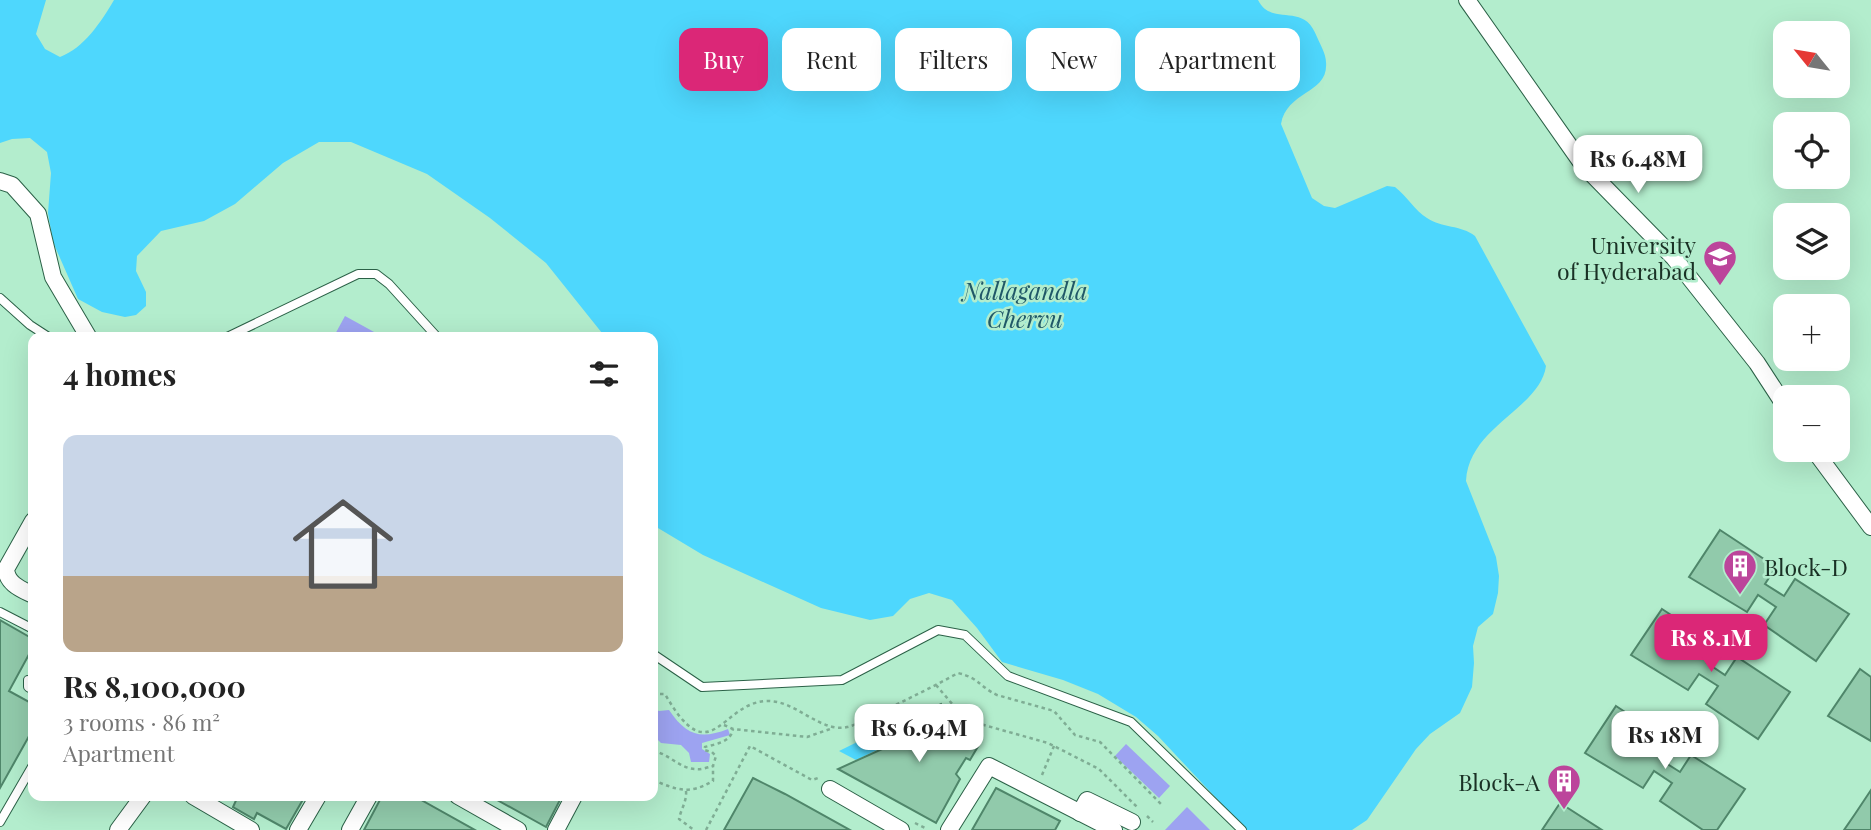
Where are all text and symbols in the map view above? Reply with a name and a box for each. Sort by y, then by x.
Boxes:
north arrow [1773,21,1850,98]
map controls [1773,21,1850,462]
chip: Buy [679,28,768,91]
chip: Rent [782,28,881,91]
chip: Filters [895,28,1012,91]
chip: New [1026,28,1121,91]
chip: Apartment [1135,28,1300,91]
button: locate [1773,112,1850,189]
pin: Rs 6.48M [1566,136,1710,195]
text: Rs 6.48M [1589,142,1687,173]
button: layers [1773,203,1850,280]
place label: University of Hyderabad [1557,229,1696,286]
school or university icon: University of Hyderabad [1701,238,1739,287]
water label: Nallagandla Chervu [961,274,1087,334]
button: + [1773,294,1850,371]
text: 4 homes [63,354,176,394]
icon: filters [585,355,623,393]
button: − [1773,385,1850,462]
icon: home [280,481,406,607]
building icon: Block-D [1721,547,1759,596]
place label: Block-D [1764,551,1848,582]
pin: Rs 8.1M [1646,614,1776,674]
text: Rs 8.1M [1670,621,1752,652]
text: Rs 8,100,000 [63,666,246,706]
pin: Rs 6.94M [847,704,991,764]
text: 3 rooms · 86 m² [63,706,220,737]
text: Rs 6.94M [870,711,968,742]
pin: Rs 18M [1608,712,1722,771]
text: Rs 18M [1628,718,1702,749]
text: Apartment [63,737,175,768]
building icon: Block-A [1545,762,1583,811]
place label: Block-A [1458,766,1541,797]

